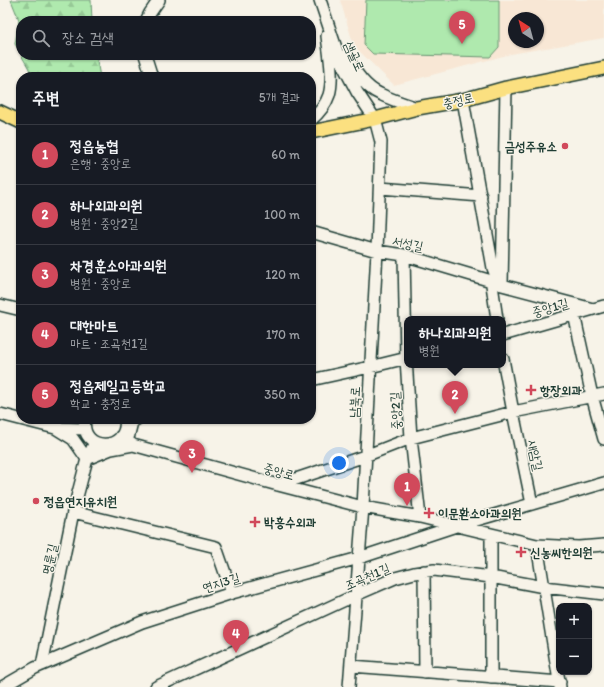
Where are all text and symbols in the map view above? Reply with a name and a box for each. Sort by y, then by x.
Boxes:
pin: 5 [449,11,475,44]
north arrow [508,12,544,48]
search box [16,16,316,60]
icon: search [30,27,52,49]
text: 장소 검색 [62,29,114,47]
street label: 샘골로 [341,39,368,74]
text: 주변 [32,88,59,108]
text: 5개 결과 [259,90,300,105]
street label: 충정로 [441,90,475,111]
text: 정읍농협 [70,137,118,155]
place label: 금성주유소 [505,139,558,154]
marker: 금성주유소 [560,141,570,151]
text: 1 [42,147,48,162]
text: 60 m [271,147,300,162]
text: 은행 · 중앙로 [70,156,131,171]
text: 하나외과의원 [70,197,142,215]
text: 2 [42,207,48,222]
text: 100 m [264,207,300,222]
text: 병원 · 중앙2길 [70,216,138,231]
street label: 서성길 [391,233,425,254]
text: 차경훈소아과의원 [70,257,167,275]
text: 3 [41,267,49,282]
text: 120 m [265,267,300,282]
text: 병원 · 중앙로 [70,276,131,291]
street label: 중앙1길 [530,295,570,320]
popup [404,316,506,368]
text: 대한마트 [70,317,118,335]
text: 하나외과의원 [419,324,491,342]
text: 4 [41,327,49,342]
text: 170 m [266,327,300,342]
text: 마트 · 조곡천1길 [70,336,148,351]
text: 병원 [419,343,440,358]
text: 정읍제일고등학교 [70,377,167,395]
pin: 2 [442,381,468,414]
place label: 항장외과 [539,383,582,398]
marker: 항장외과 [525,384,537,396]
street label: 남북로 [346,386,363,418]
text: 5 [42,387,48,402]
text: 350 m [264,387,300,402]
street label: 중앙2길 [387,391,404,430]
text: 학교 · 충정로 [70,396,131,411]
street label: 새암길 [525,438,546,472]
pin: 3 [179,440,205,473]
your location [329,453,349,473]
street label: 중앙로 [262,460,296,483]
pin: 1 [394,473,420,506]
place label: 정읍연지유치원 [43,494,117,509]
marker: 정읍연지유치원 [31,496,41,506]
place label: 이문환소아과의원 [438,506,522,521]
marker: 이문환소아과의원 [423,507,435,519]
place label: 박흥수외과 [264,515,317,530]
marker: 박흥수외과 [249,516,261,528]
street label: 명륜길 [39,542,60,576]
place label: 신농씨한의원 [530,545,593,560]
marker: 신농씨한의원 [515,546,527,558]
street label: 조곡천1길 [342,560,392,593]
street label: 연지3길 [201,570,242,595]
map controls [556,603,592,675]
button: + [556,603,592,639]
pin: 4 [223,620,249,653]
button: − [556,639,592,675]

